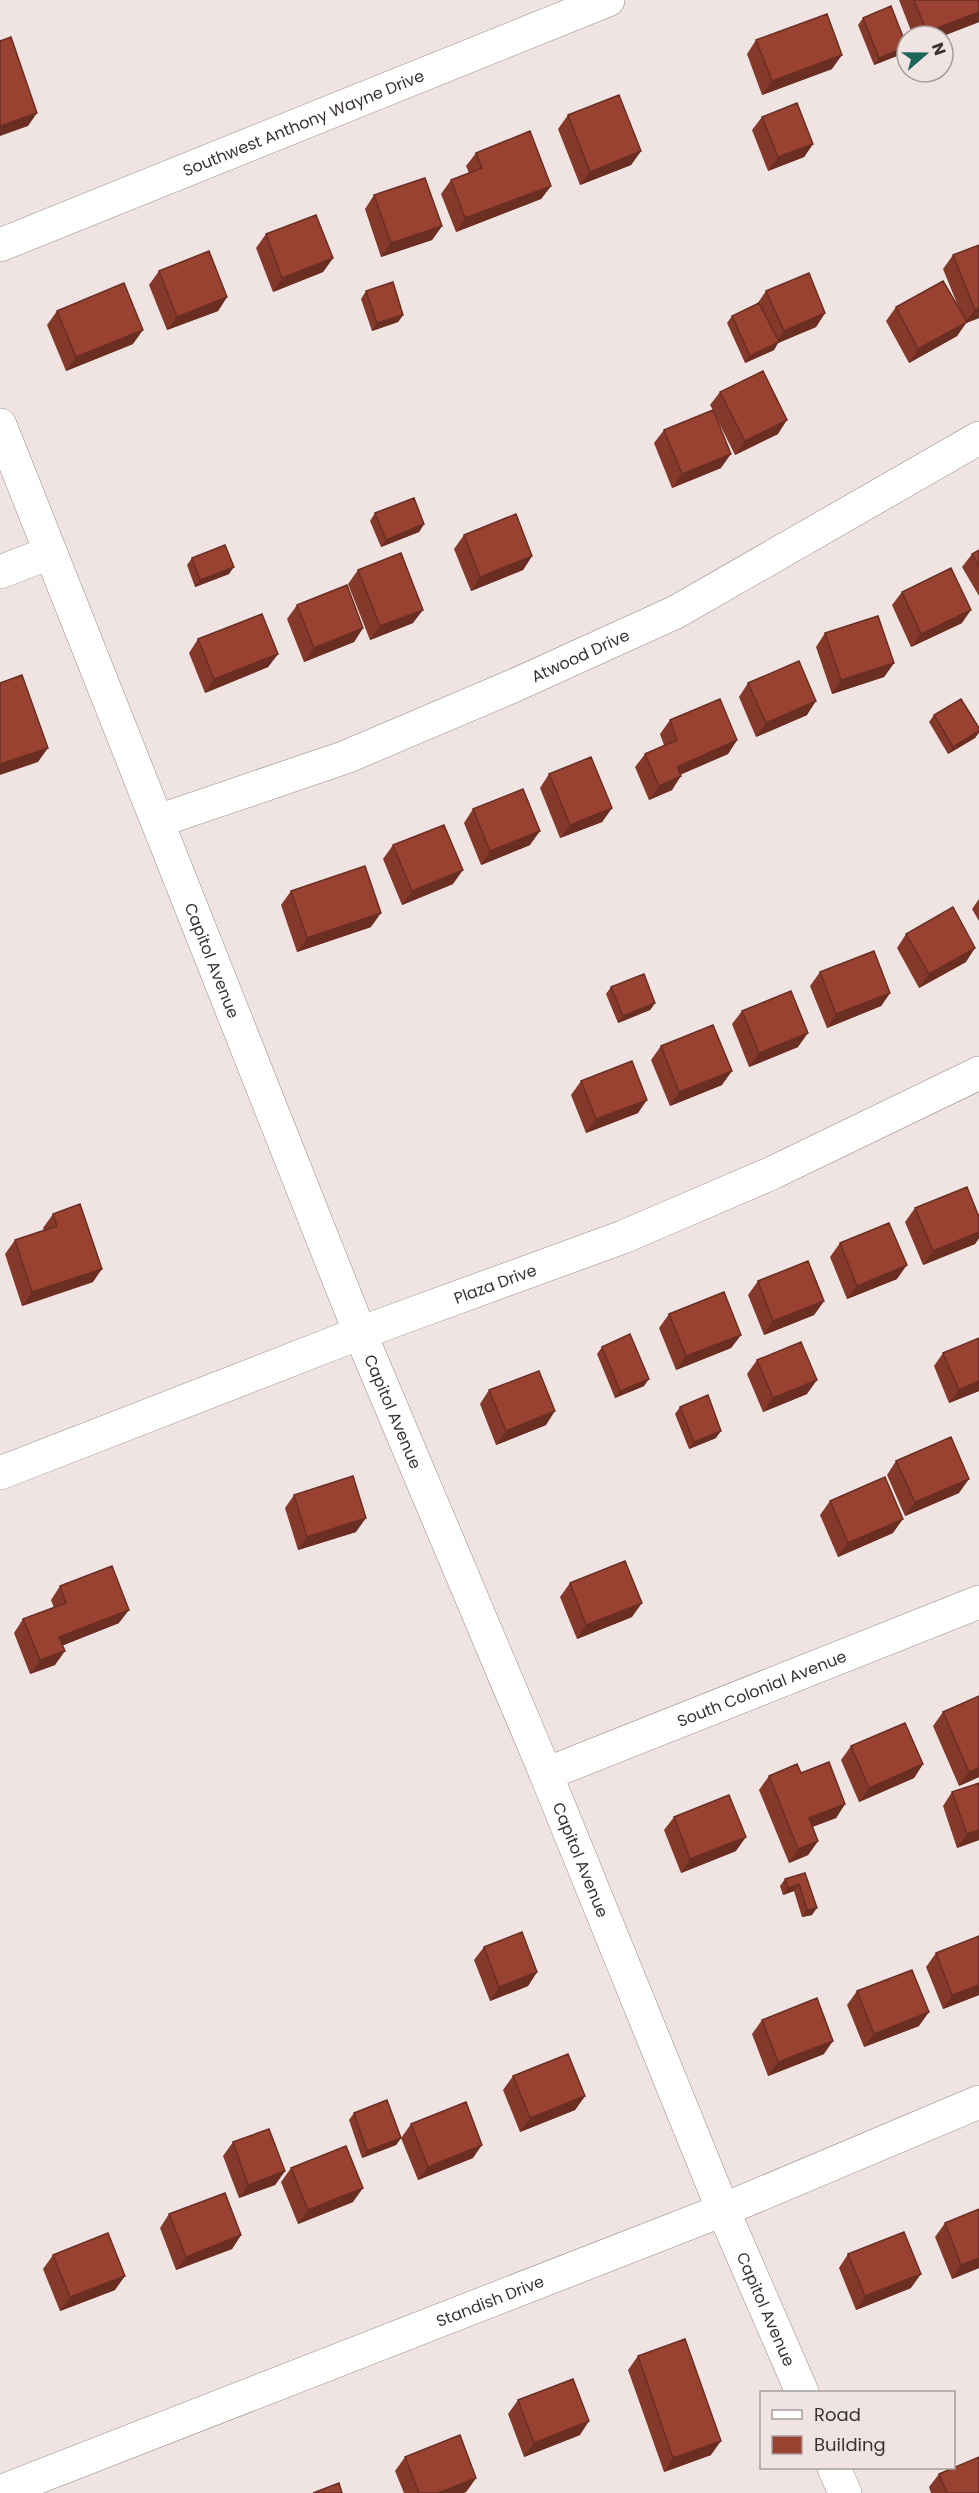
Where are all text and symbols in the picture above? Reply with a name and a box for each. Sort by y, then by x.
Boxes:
north arrow [895,24,955,84]
text: N [926,39,951,59]
street label: Southwest Anthony Wayne Drive [179,64,428,182]
street label: Atwood Drive [528,623,633,688]
street label: Capitol Avenue [179,899,246,1022]
street label: Plaza Drive [450,1258,540,1309]
street label: Capitol Avenue [359,1351,428,1472]
street label: South Colonial Avenue [674,1644,850,1732]
street label: Capitol Avenue [547,1799,615,1921]
street label: Capitol Avenue [731,2248,801,2370]
street label: Standish Drive [433,2269,547,2332]
legend [760,2391,955,2469]
text: Road [814,2402,861,2427]
text: Building [814,2432,886,2457]

